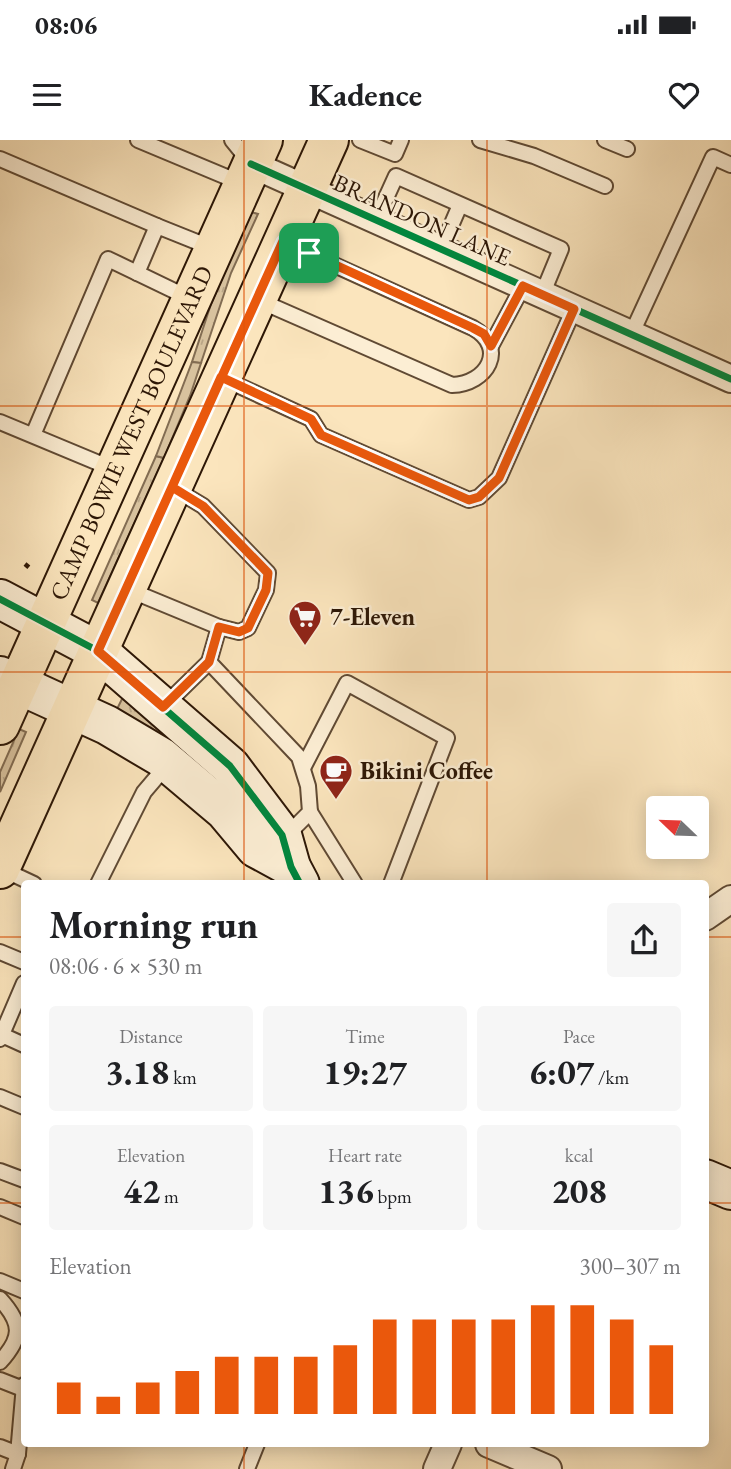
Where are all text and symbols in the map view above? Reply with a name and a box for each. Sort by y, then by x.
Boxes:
text: 08:06 [35,8,97,42]
text: Kadence [309,74,422,116]
icon: menu [28,76,66,114]
icon: heart [665,76,703,114]
street label: BRANDON LANE [329,167,516,273]
pin [279,223,339,283]
icon: arrive [290,234,328,272]
street label: CAMP BOWIE WEST BOULEVARD [42,261,219,605]
supermarket icon: 7-Eleven [286,598,324,647]
place label: 7-Eleven [330,601,415,632]
cafe icon: Bikini Coffee [317,752,355,801]
place label: Bikini Coffee [360,755,493,786]
north arrow [646,796,709,859]
map controls [646,796,709,859]
text: Morning run [49,900,258,949]
button: share [607,903,681,977]
text: 08:06 · 6 × 530 m [49,951,202,981]
text: Distance [119,1024,183,1049]
text: Time [345,1024,385,1049]
text: Pace [563,1024,595,1049]
text: 3.18 [105,1049,169,1094]
text: 19:27 [323,1049,407,1094]
text: 6:07 [529,1049,594,1094]
text: km [169,1065,197,1090]
text: /km [594,1065,629,1090]
text: Elevation [117,1143,185,1168]
text: Heart rate [328,1143,402,1168]
text: kcal [565,1143,593,1168]
text: 42 [123,1168,160,1213]
text: 136 [318,1168,374,1213]
text: 208 [551,1168,607,1213]
text: m [160,1184,179,1209]
text: bpm [374,1184,412,1209]
text: Elevation [49,1251,132,1281]
text: 300–307 m [580,1251,681,1281]

